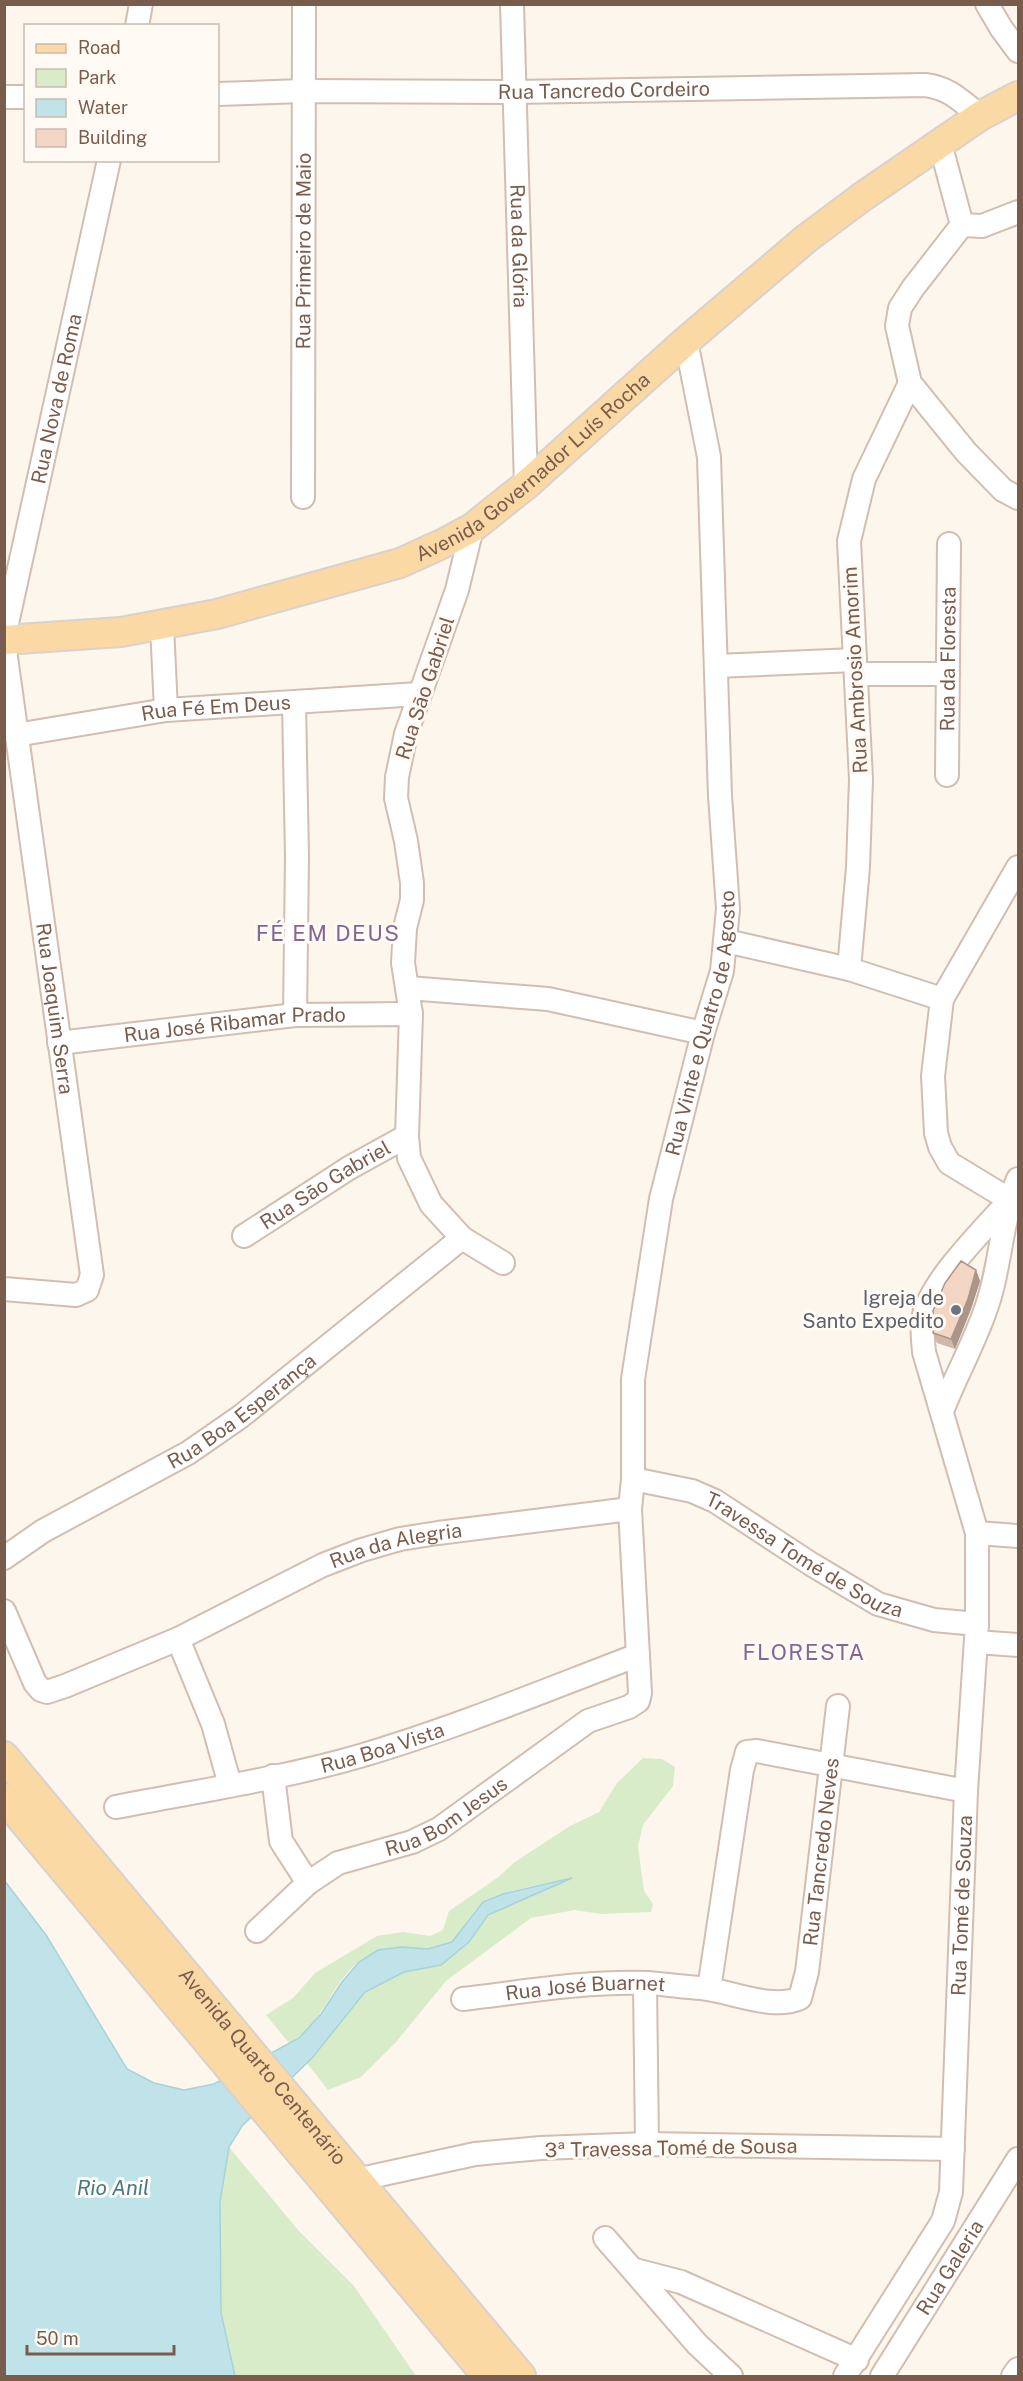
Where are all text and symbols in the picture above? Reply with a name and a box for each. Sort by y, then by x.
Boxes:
legend [24,24,219,162]
text: Road [78,37,121,58]
text: Park [78,67,116,88]
street label: Rua Tancredo Cordeiro [498,77,710,104]
text: Water [78,97,128,118]
text: Building [78,127,147,148]
street label: Rua Primeiro de Maio [291,153,316,349]
street label: Rua da Glória [505,184,533,308]
street label: Rua Nova de Roma [26,311,87,486]
street label: Avenida Governador Luís Rocha [412,367,655,566]
street label: Rua Ambrosio Amorim [838,566,872,774]
street label: Rua da Floresta [935,586,961,732]
street label: Rua São Gabriel [391,613,459,763]
street label: Rua Fé Em Deus [139,690,291,726]
street label: Rua Vinte e Quatro de Agosto [660,890,740,1158]
district label: FÉ EM DEUS [256,920,400,946]
street label: Rua Joaquim Serra [31,921,79,1096]
street label: Rua José Ribamar Prado [123,1003,346,1047]
street label: Rua São Gabriel [255,1135,395,1234]
place label: Igreja de Santo Expedito [802,1286,944,1333]
marker: Igreja de Santo Expedito [949,1303,963,1317]
street label: Rua Boa Esperança [163,1349,321,1474]
street label: Travessa Tomé de Souza [702,1487,906,1622]
street label: Rua da Alegria [326,1518,463,1573]
district label: FLORESTA [742,1639,866,1665]
street label: Rua Boa Vista [318,1718,447,1778]
street label: Rua Tancredo Neves [798,1756,844,1947]
street label: Rua Bom Jesus [382,1771,512,1861]
street label: Rua Tomé de Souza [946,1815,977,1997]
street label: Avenida Quarto Centenário [174,1963,352,2170]
street label: Rua José Buarnet [504,1971,666,2006]
street label: 3ª Travessa Tomé de Sousa [544,2134,798,2162]
water label: Rio Anil [77,2175,149,2200]
street label: Rua Galeria [911,2216,989,2319]
scale bar [27,2318,174,2356]
text: 50 m [36,2328,79,2349]

